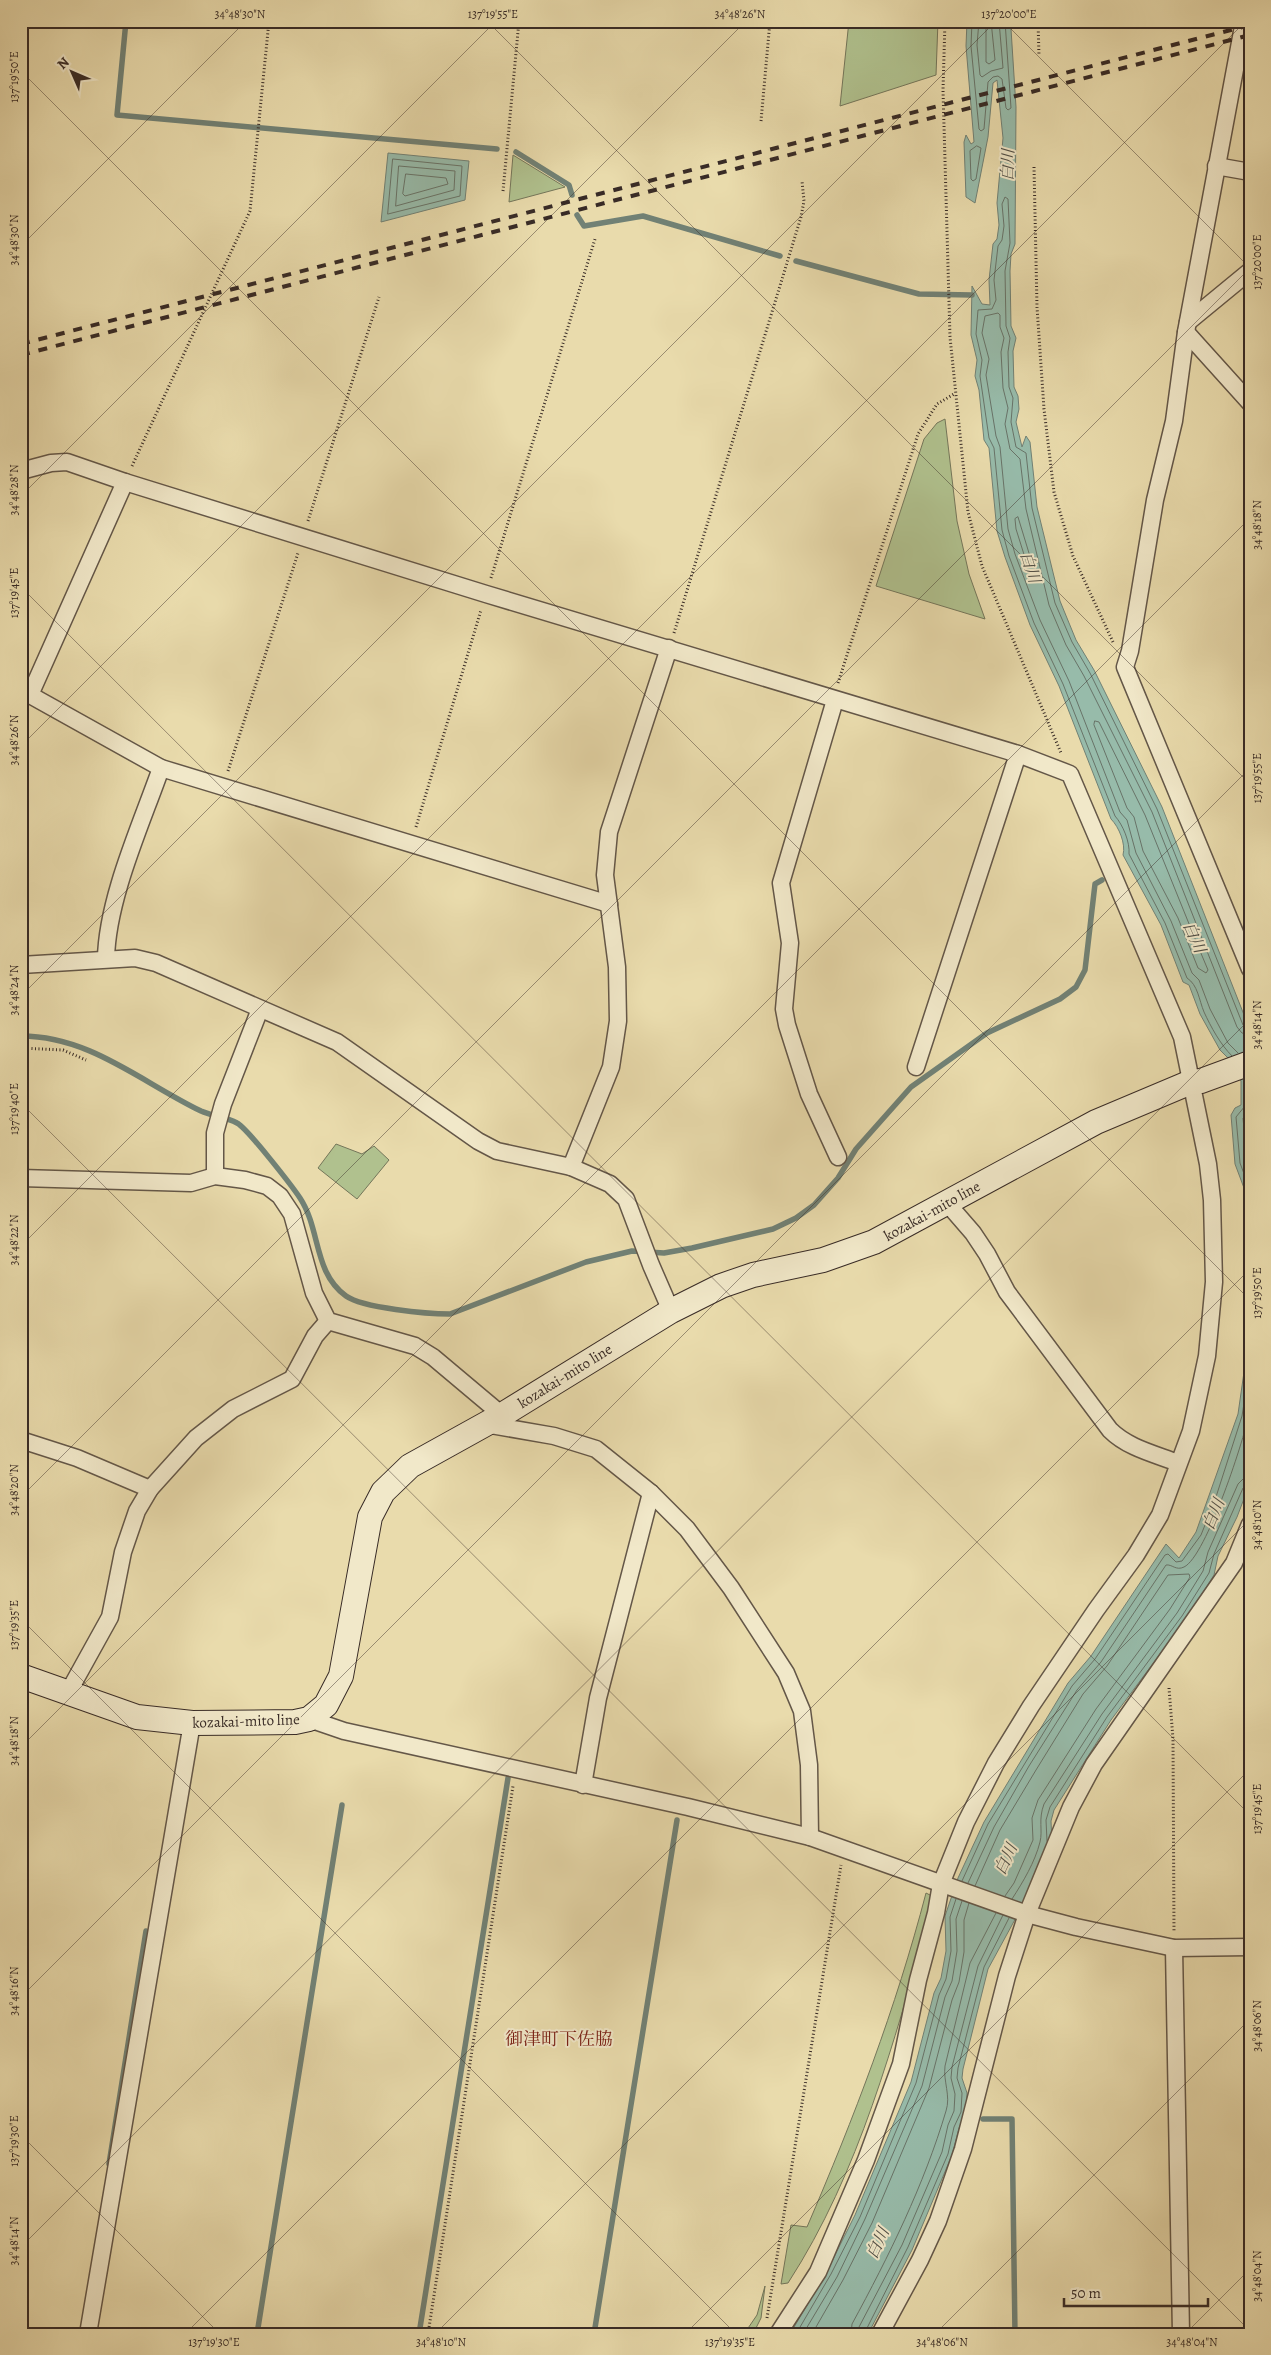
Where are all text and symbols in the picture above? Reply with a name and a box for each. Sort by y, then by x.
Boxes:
text: 34°48'30"N [214,6,266,22]
text: 137°19'55"E [468,6,518,22]
text: 34°48'26"N [715,6,766,22]
text: 137°20'00"E [981,6,1037,22]
north arrow [48,48,98,98]
text: 137°19'50"E [6,51,22,103]
text: N [53,53,73,73]
water label: 白川 [996,147,1020,181]
text: 34°48'30"N [6,214,22,266]
text: 137°20'00"E [1249,234,1265,290]
text: 34°48'28"N [6,464,22,516]
text: 34°48'18"N [1249,500,1265,550]
water label: 白川 [1015,549,1046,588]
text: 137°19'45"E [6,568,22,618]
text: 34°48'26"N [6,714,22,765]
text: 137°19'55"E [1249,753,1265,803]
water label: 白川 [1178,918,1211,958]
text: 34°48'24"N [6,964,22,1015]
text: 34°48'14"N [1249,1000,1265,1050]
text: 137°19'40"E [6,1083,22,1135]
street label: kozakai-mito line [880,1176,984,1246]
text: 34°48'22"N [6,1214,22,1266]
text: 137°19'50"E [1249,1267,1265,1319]
street label: kozakai-mito line [514,1339,616,1413]
text: 34°48'20"N [6,1464,22,1516]
water label: 白川 [1198,1494,1231,1533]
text: 34°48'10"N [1249,1500,1265,1550]
text: 137°19'35"E [6,1600,22,1650]
street label: kozakai-mito line [192,1709,300,1733]
text: 34°48'18"N [6,1716,22,1766]
text: 137°19'45"E [1249,1784,1265,1834]
water label: 白川 [989,1838,1023,1879]
text: 34°48'16"N [6,1966,22,2016]
text: 34°48'06"N [1249,2000,1265,2052]
district label: 御津町下佐脇 [505,2027,613,2051]
text: 137°19'30"E [6,2115,22,2167]
text: 34°48'14"N [6,2216,22,2266]
water label: 白川 [861,2222,895,2263]
text: 34°48'04"N [1249,2250,1265,2302]
scale bar [1064,2275,1207,2307]
text: 50 m [1071,2283,1101,2303]
text: 137°19'30"E [188,2334,240,2350]
text: 34°48'10"N [416,2334,466,2350]
text: 137°19'35"E [705,2334,755,2350]
text: 34°48'06"N [916,2334,968,2350]
text: 34°48'04"N [1166,2334,1218,2350]

